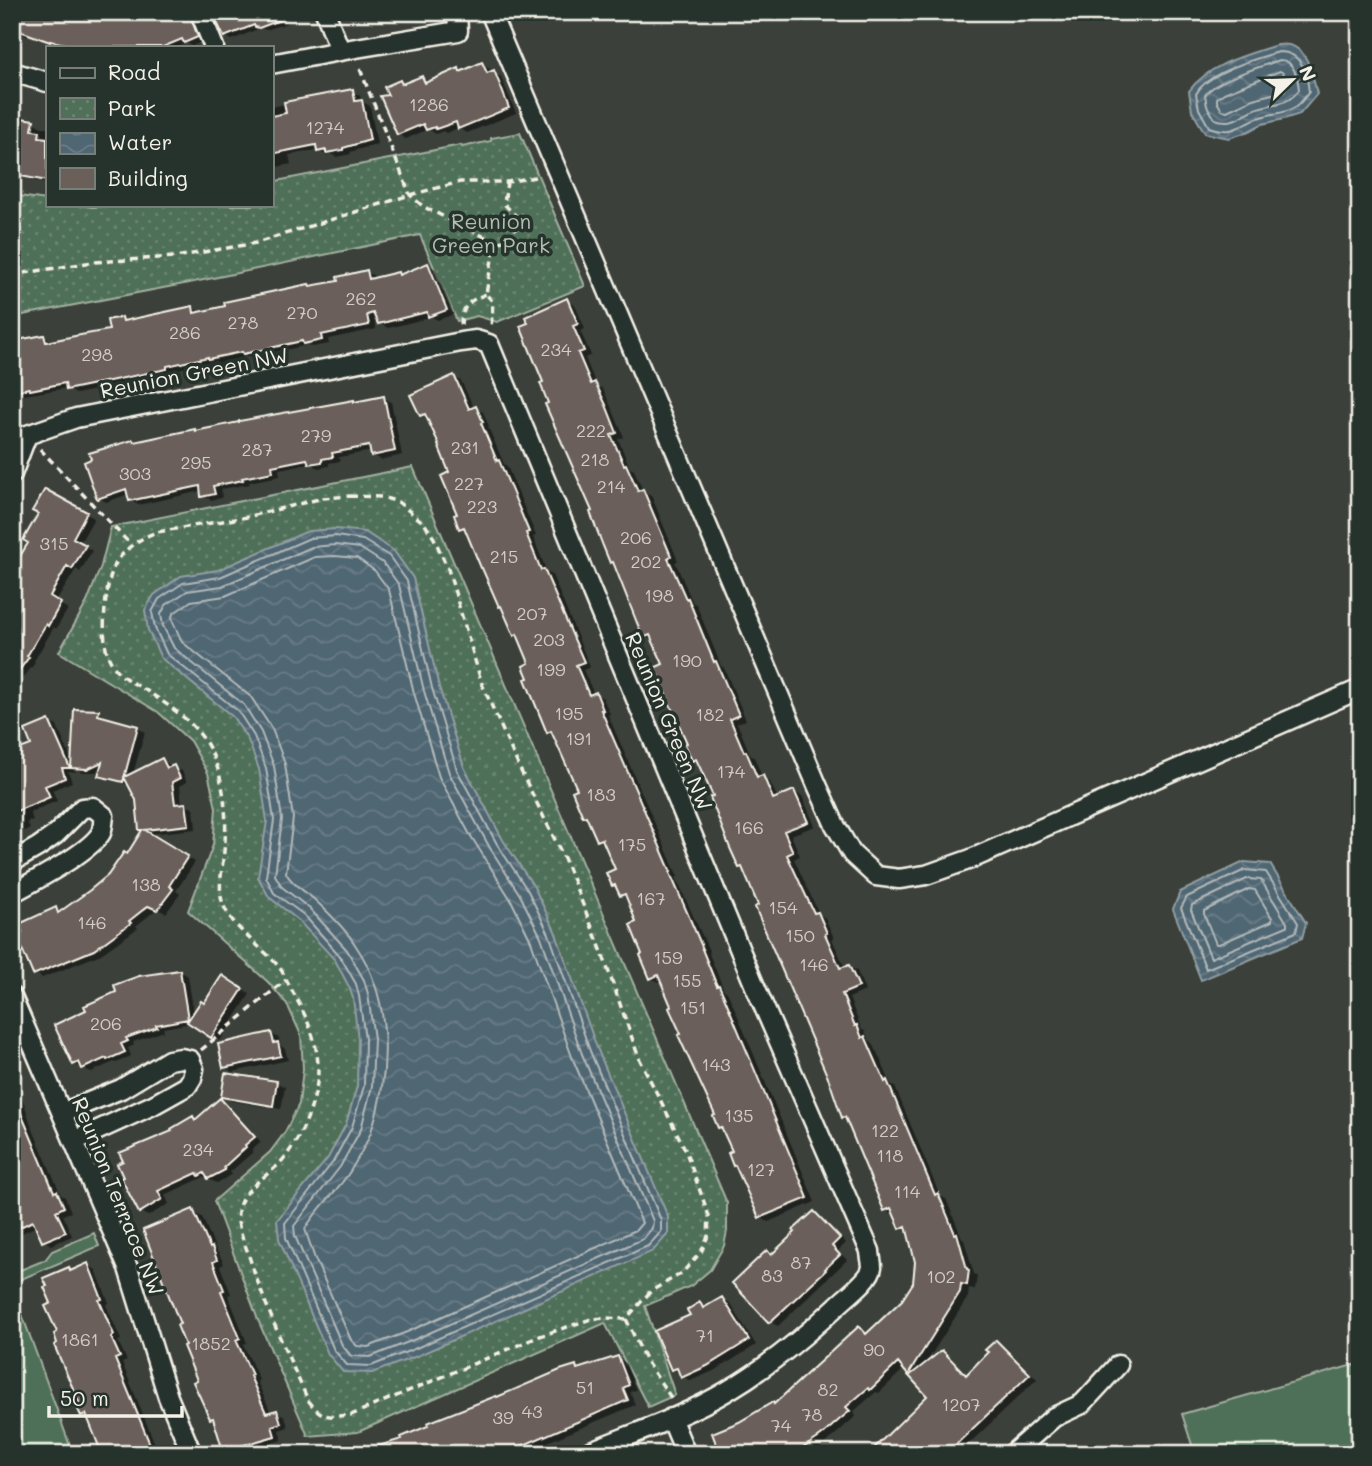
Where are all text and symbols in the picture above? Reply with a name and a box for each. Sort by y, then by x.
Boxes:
legend [46,46,273,206]
north arrow [1256,46,1326,116]
text: Road [108,58,160,85]
text: N [1294,62,1322,85]
house number: 1286 [409,92,449,116]
text: Park [108,94,156,121]
house number: 1274 [306,115,345,139]
text: Water [108,128,172,155]
text: Building [108,164,188,191]
park label: Reunion Green Park [432,207,550,258]
house number: 262 [346,286,376,310]
house number: 270 [286,300,318,324]
house number: 278 [228,310,259,334]
house number: 286 [169,320,201,344]
house number: 234 [540,337,572,361]
street label: Reunion Green NW [98,341,290,403]
house number: 298 [81,342,113,366]
house number: 222 [576,418,606,442]
house number: 279 [301,423,332,447]
house number: 231 [451,435,479,459]
house number: 287 [242,437,272,461]
house number: 218 [581,447,610,471]
house number: 295 [180,450,212,474]
house number: 303 [119,461,151,485]
house number: 227 [454,471,484,495]
house number: 214 [597,474,626,498]
house number: 223 [467,494,497,518]
house number: 206 [620,525,652,549]
house number: 315 [39,531,69,555]
house number: 215 [490,544,518,568]
house number: 202 [630,549,662,573]
house number: 198 [644,583,674,607]
house number: 207 [516,601,548,625]
house number: 203 [533,627,565,651]
street label: Reunion Green NW [620,628,720,814]
house number: 190 [672,648,702,672]
house number: 199 [536,657,566,681]
house number: 195 [554,701,584,725]
house number: 182 [696,702,724,726]
house number: 191 [566,726,592,750]
house number: 174 [717,759,746,783]
house number: 183 [586,782,616,806]
house number: 166 [734,815,764,839]
house number: 175 [618,832,646,856]
house number: 138 [131,872,161,896]
house number: 167 [637,886,665,910]
house number: 154 [768,895,798,919]
house number: 146 [77,910,107,934]
house number: 150 [785,923,815,947]
house number: 159 [653,945,683,969]
house number: 146 [799,952,829,976]
house number: 155 [672,968,702,992]
house number: 151 [680,995,706,1019]
house number: 206 [90,1011,122,1035]
house number: 143 [701,1052,731,1076]
street label: Reunion Terrace NW [67,1093,171,1299]
house number: 135 [724,1103,754,1127]
house number: 122 [871,1118,899,1142]
house number: 234 [182,1137,214,1161]
house number: 118 [877,1143,904,1167]
house number: 127 [747,1157,775,1181]
house number: 114 [894,1179,921,1203]
house number: 87 [791,1250,811,1274]
house number: 83 [761,1263,783,1287]
house number: 102 [926,1264,956,1288]
house number: 71 [696,1323,714,1347]
house number: 1861 [61,1327,99,1351]
house number: 1852 [191,1331,231,1355]
house number: 90 [863,1337,885,1361]
scale bar [49,1375,182,1419]
house number: 51 [576,1375,594,1399]
house number: 82 [818,1377,838,1401]
text: 50 m [60,1384,109,1411]
house number: 1207 [941,1392,981,1416]
house number: 43 [521,1399,543,1423]
house number: 78 [802,1402,823,1426]
house number: 39 [492,1405,514,1429]
house number: 74 [771,1413,792,1437]

